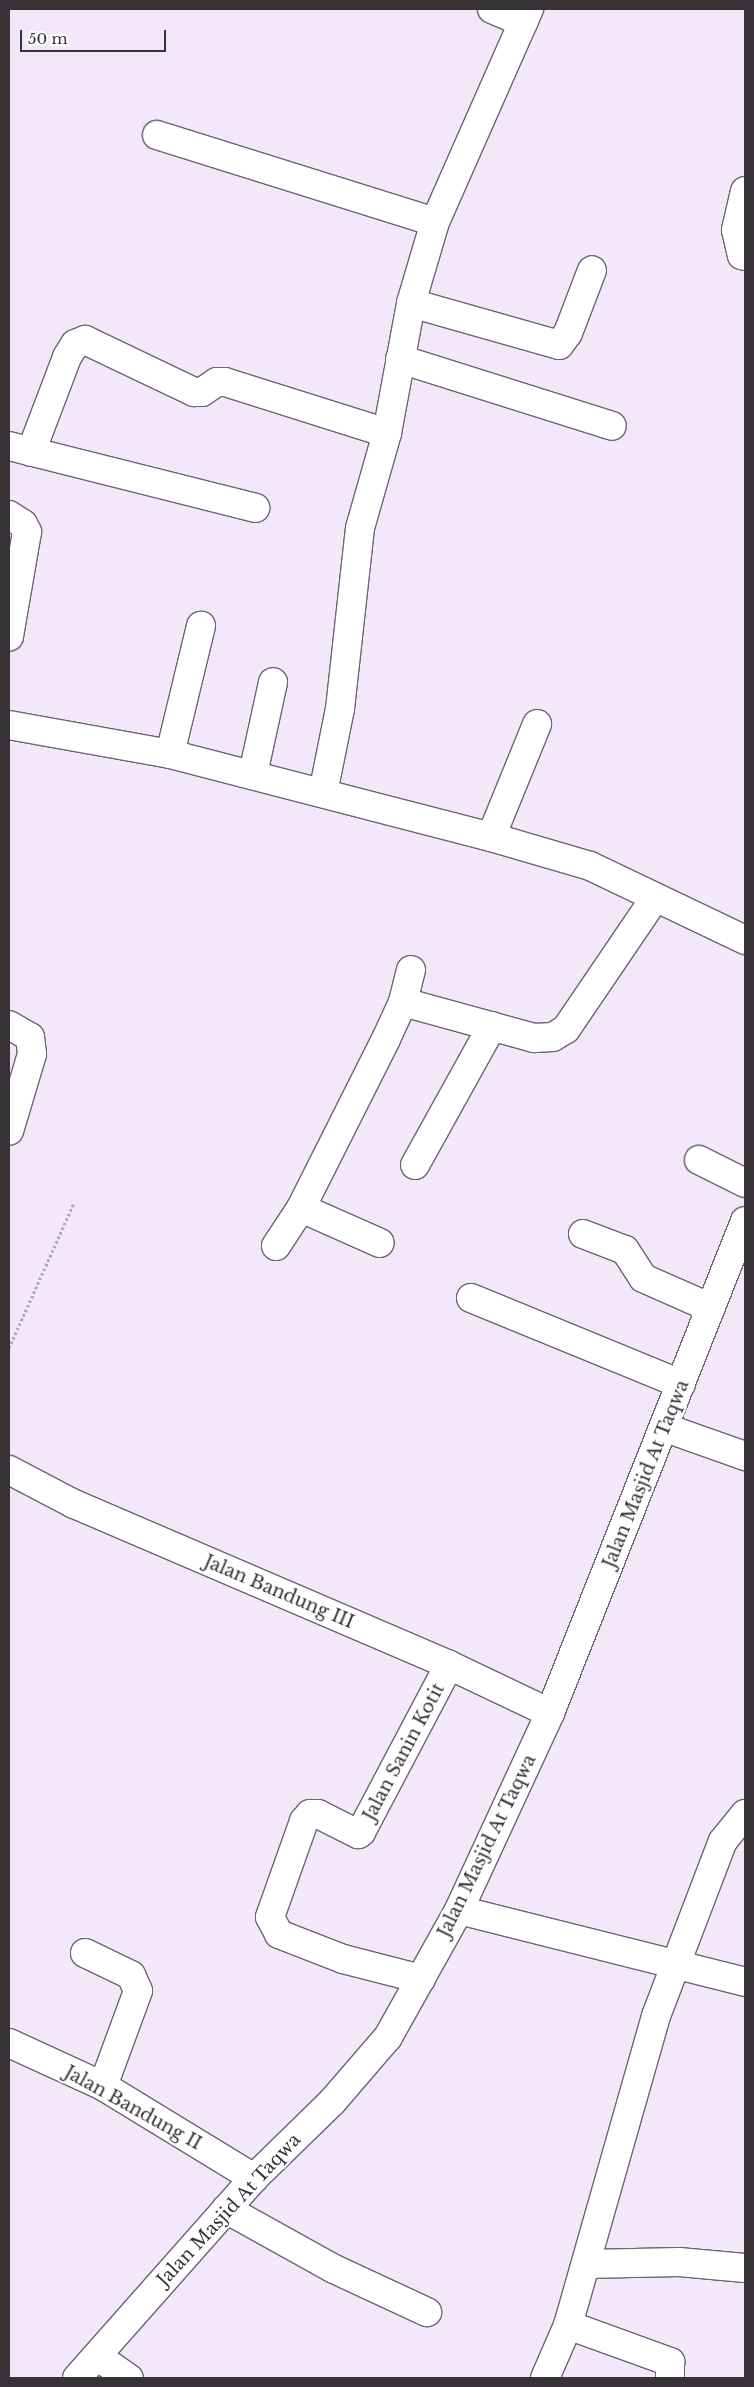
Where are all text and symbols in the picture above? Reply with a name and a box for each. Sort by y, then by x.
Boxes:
scale bar [22,20,169,52]
text: 50 m [28,29,68,48]
street label: Jalan Masjid At Taqwa [598,1376,694,1572]
street label: Jalan Bandung III [201,1551,357,1633]
street label: Jalan Sanin Kotit [359,1680,449,1824]
street label: Jalan Masjid At Taqwa [433,1751,541,1941]
street label: Jalan Bandung II [61,2061,205,2155]
street label: Jalan Masjid At Taqwa [152,2129,306,2291]

